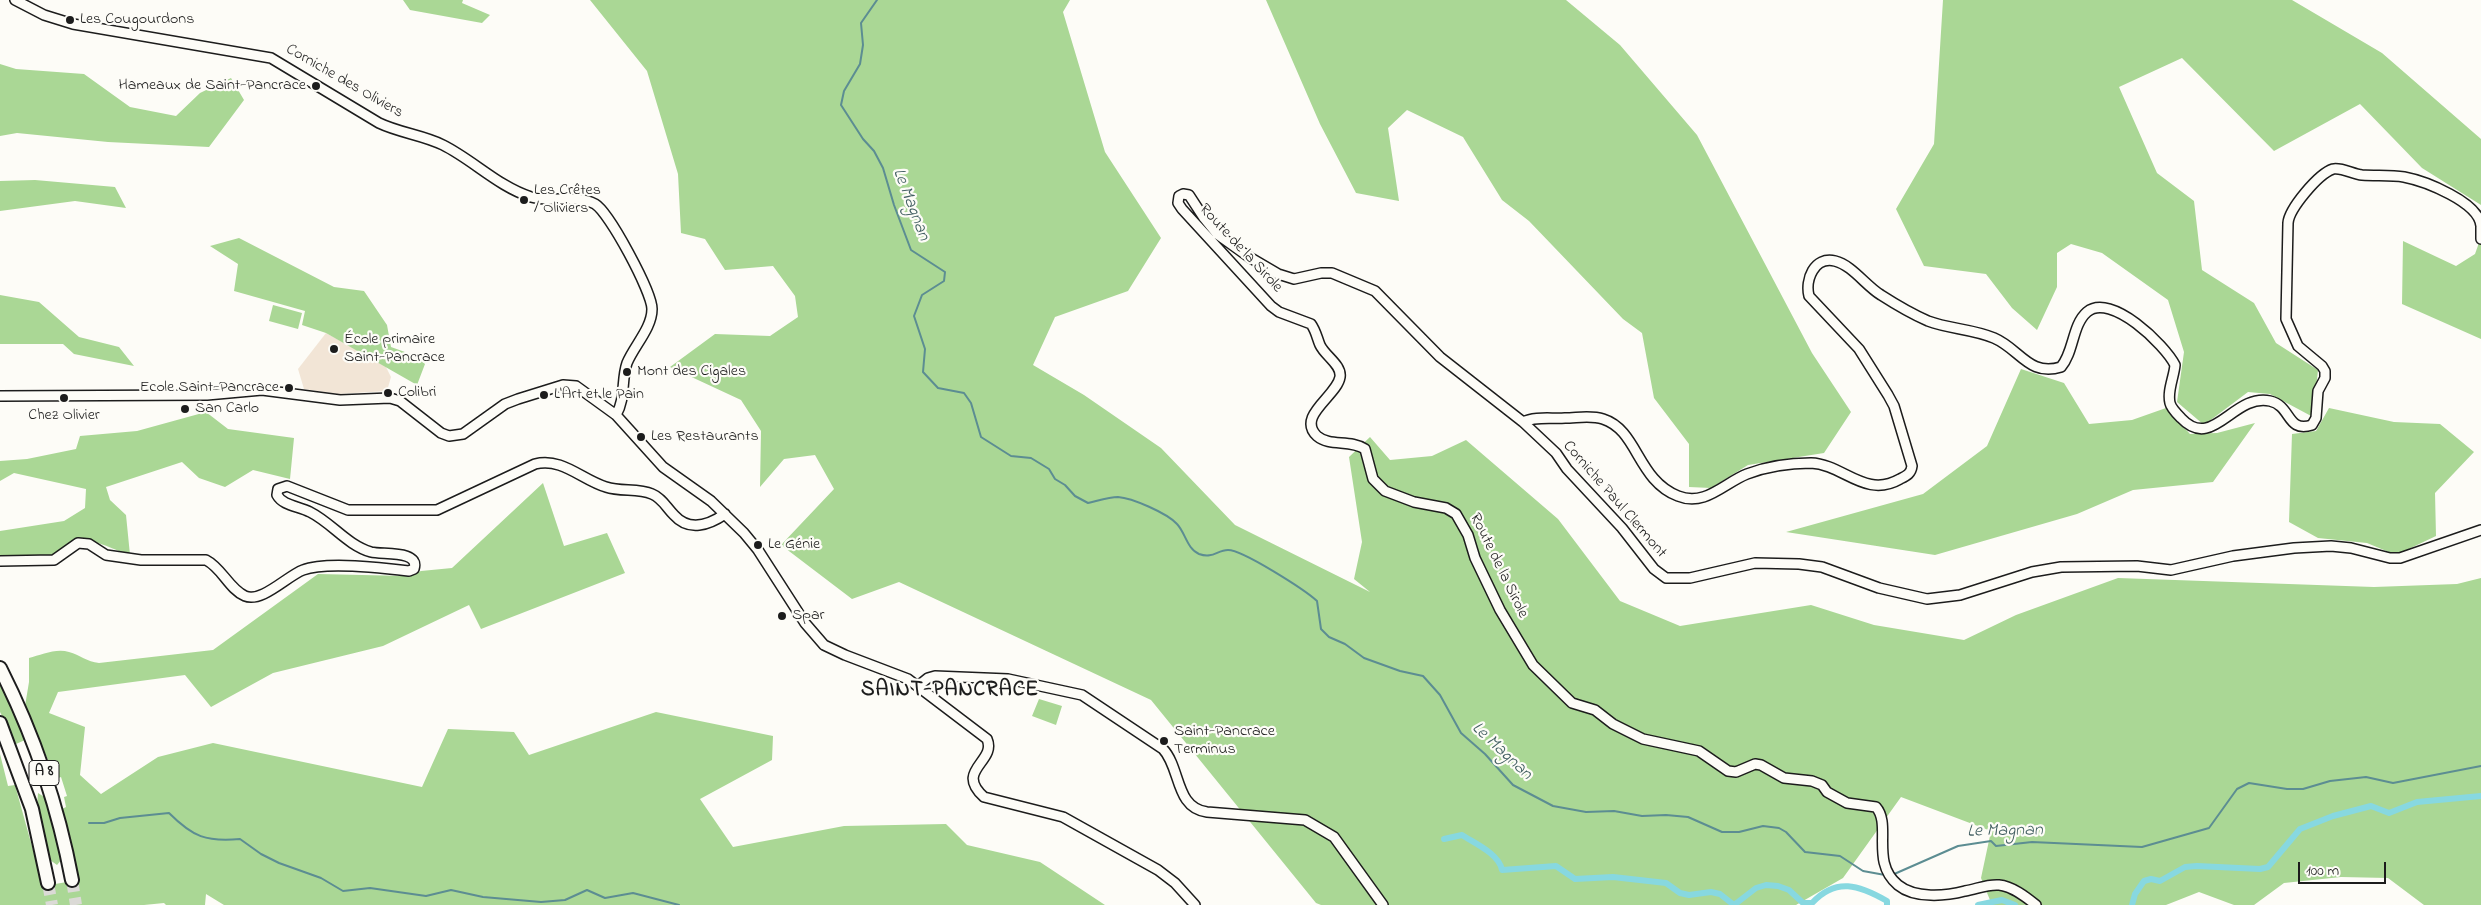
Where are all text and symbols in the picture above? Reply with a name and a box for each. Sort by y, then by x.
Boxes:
place label: Les Cougourdons [80,10,194,30]
marker: Les Cougourdons [64,14,76,26]
street label: Corniche des Oliviers [282,41,406,123]
place label: Hameaux de Saint-Pancrace [119,76,306,96]
marker: Hameaux de Saint-Pancrace [310,80,322,92]
water label: Le Magnan [886,166,934,244]
place label: Les Crêtes / Oliviers [534,181,601,219]
marker: Les Crêtes / Oliviers [518,194,530,206]
street label: Route de la Sirole [1194,201,1286,297]
place label: École primaire Saint-Pancrace [344,330,445,368]
marker: École primaire Saint-Pancrace [328,343,340,355]
place label: Mont des Cigales [637,362,746,382]
marker: Mont des Cigales [621,366,633,378]
place label: Ecole Saint-Pancrace [140,378,279,398]
marker: Ecole Saint-Pancrace [283,382,295,394]
place label: Colibri [398,383,436,403]
place label: L'Art et le Pain [554,385,644,405]
marker: Colibri [382,387,394,399]
marker: L'Art et le Pain [538,389,550,401]
marker: Chez Olivier [58,392,70,404]
place label: San Carlo [195,399,259,419]
marker: San Carlo [179,403,191,415]
place label: Chez Olivier [28,406,100,426]
place label: Les Restaurants [651,427,759,447]
marker: Les Restaurants [635,431,647,443]
street label: Corniche Paul Clermont [1558,437,1670,563]
street label: Route de la Sirole [1464,511,1532,621]
place label: Le Génie [768,535,820,555]
marker: Le Génie [752,539,764,551]
place label: Spar [792,606,825,626]
marker: Spar [776,610,788,622]
district label: SAINT-PANCRACE [859,679,1041,705]
water label: Le Magnan [1466,718,1536,786]
place label: Saint-Pancrace Terminus [1174,722,1275,760]
marker: Saint-Pancrace Terminus [1158,735,1170,747]
road number: A 8 [29,760,59,786]
water label: Le Magnan [1967,821,2043,843]
scale bar [2301,852,2388,884]
text: 100 m [2306,860,2339,882]

